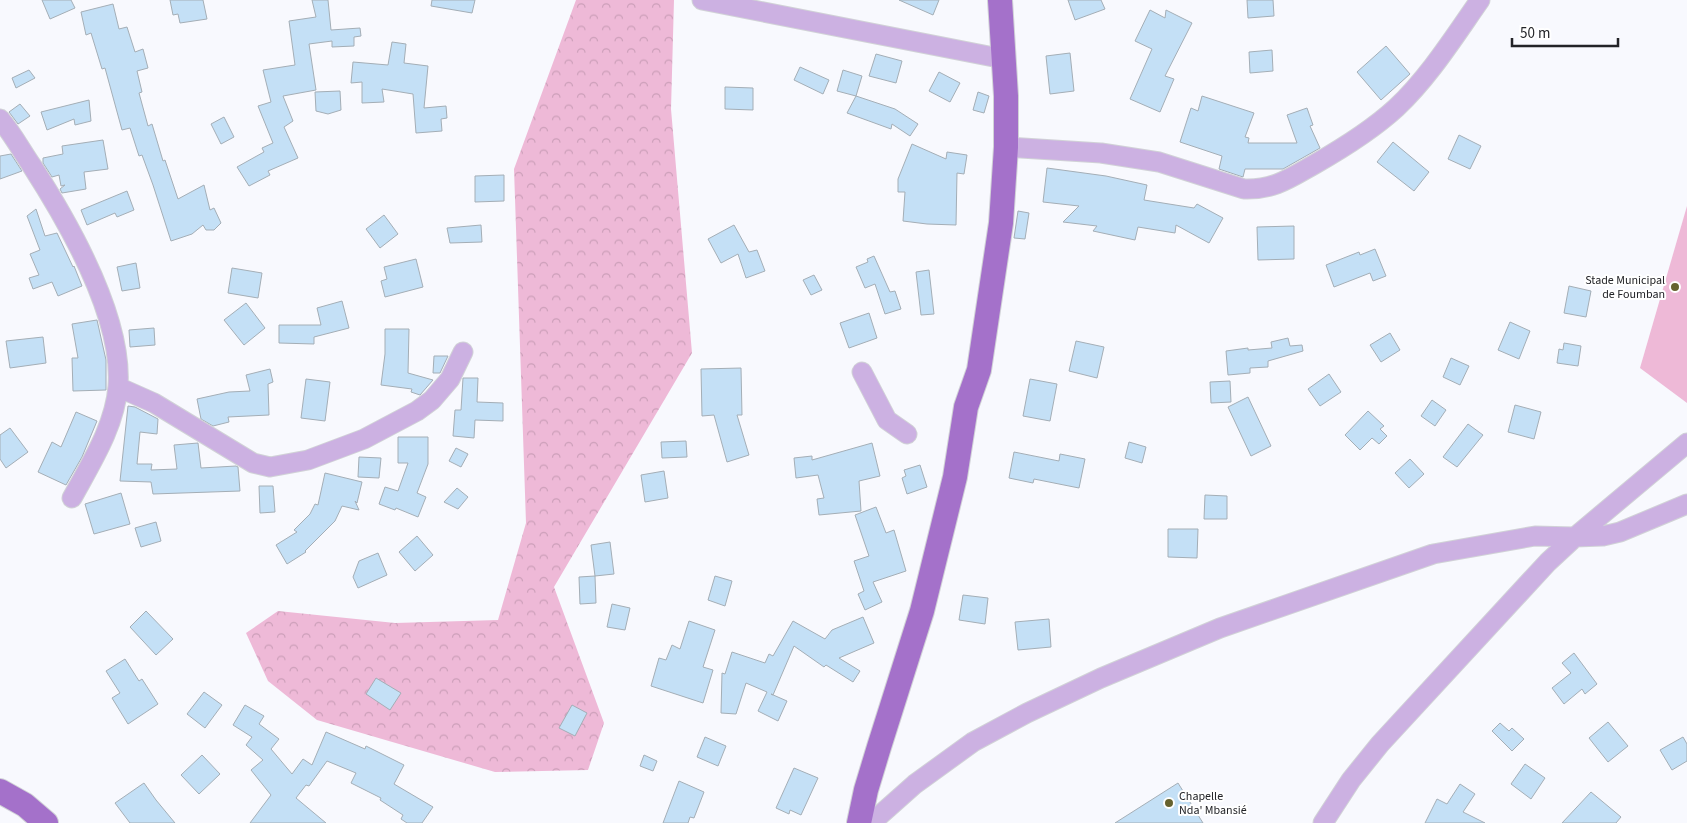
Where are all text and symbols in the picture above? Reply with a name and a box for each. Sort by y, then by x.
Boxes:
scale bar [1512,15,1618,47]
text: 50 m [1520,23,1550,44]
place label: Stade Municipal de Foumban [1585,272,1665,303]
marker: Stade Municipal de Foumban [1669,281,1681,293]
place label: Chapelle Nda' Mbansié [1179,788,1247,819]
marker: Chapelle Nda' Mbansié [1163,797,1175,809]

